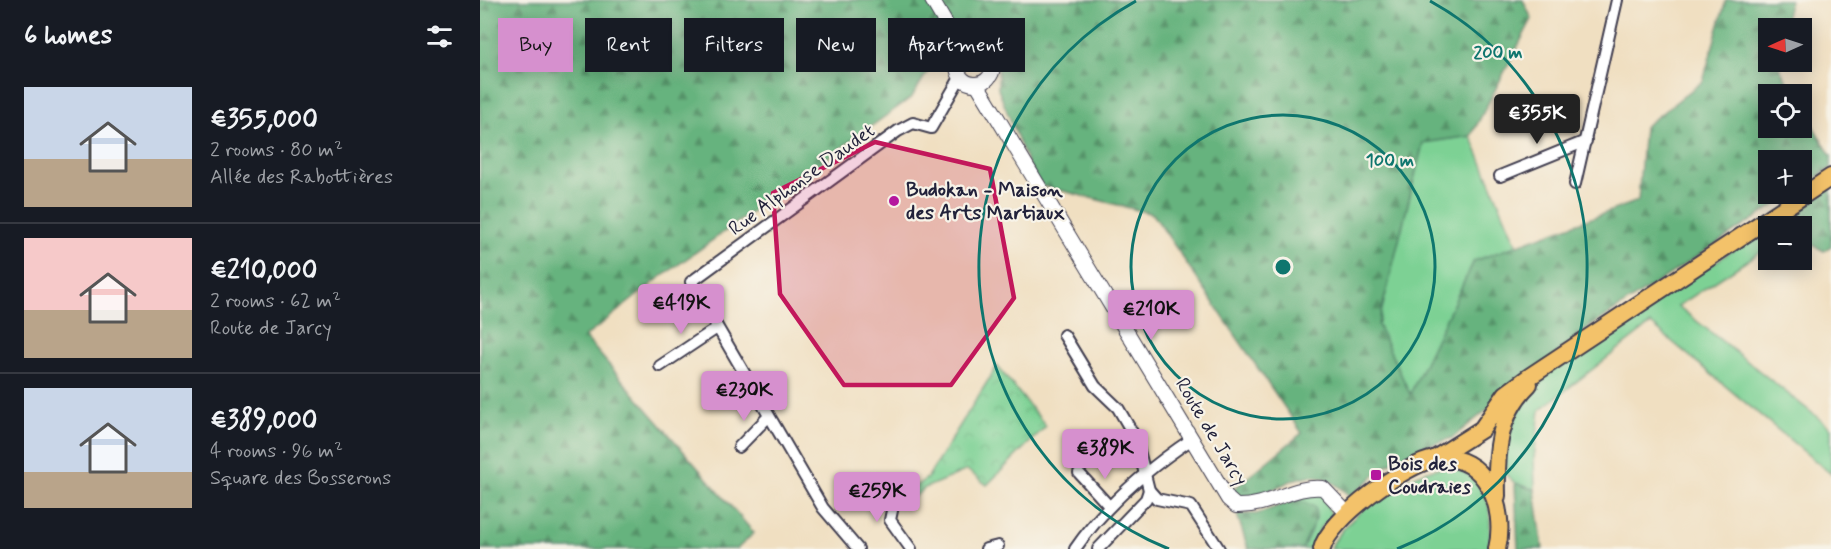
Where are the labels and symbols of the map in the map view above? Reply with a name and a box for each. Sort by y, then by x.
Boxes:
north arrow [1758,18,1812,72]
text: 200 m [1473,41,1523,65]
pin: €355K [1495,94,1579,145]
street label: Rue Alphonse Daudet [723,118,881,242]
text: 100 m [1366,149,1414,173]
place label: Budokan - Maison des Arts Martiaux [906,177,1065,227]
marker: Budokan - Maison des Arts Martiaux [887,194,901,208]
centre of rings [1273,257,1293,277]
pin: €419K [639,284,723,335]
pin: €210K [1109,290,1193,341]
pin: €230K [702,371,786,422]
street label: Route de Jarcy [1168,373,1254,491]
pin: €389K [1063,429,1147,480]
place label: Bois des Coudraies [1388,451,1471,501]
marker: Bois des Coudraies [1369,468,1383,482]
pin: €259K [835,472,919,523]

